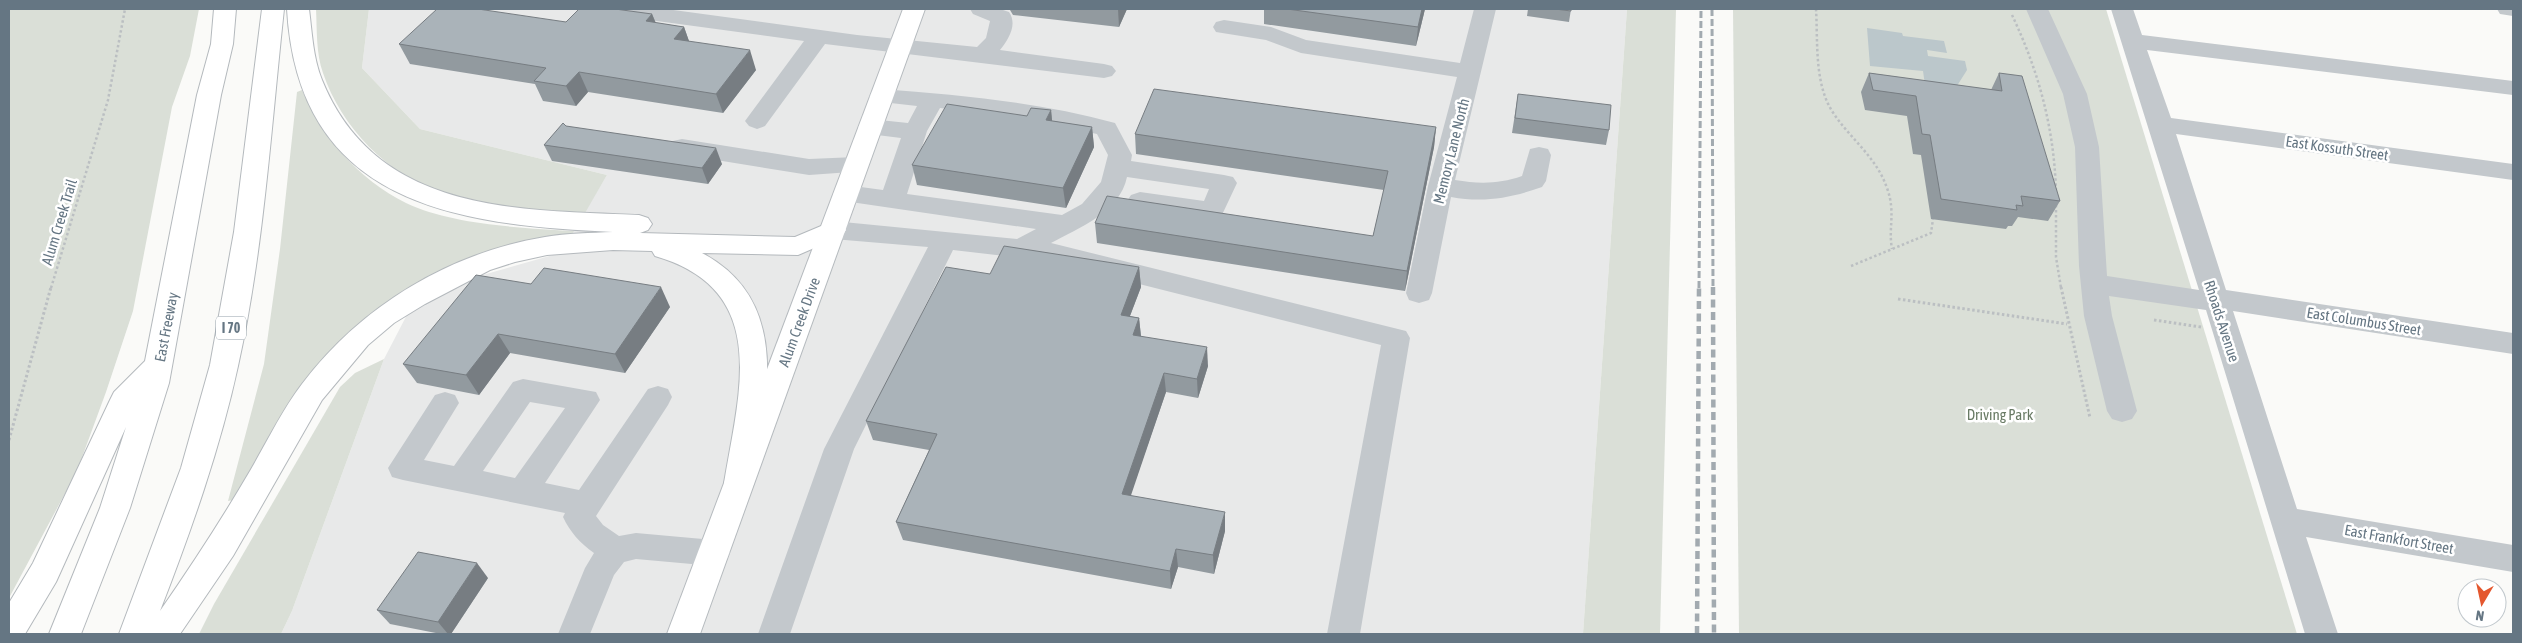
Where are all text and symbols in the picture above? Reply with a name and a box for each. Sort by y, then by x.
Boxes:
street label: Memory Lane North [1430,97,1472,205]
street label: East Kossuth Street [2285,132,2389,164]
street label: Alum Creek Trail [38,177,80,267]
street label: Alum Creek Drive [775,275,823,369]
street label: Rhoads Avenue [2201,278,2243,364]
street label: East Freeway [151,291,181,363]
street label: East Columbus Street [2306,304,2422,338]
road number: I 70 [216,316,246,339]
park label: Driving Park [1967,406,2034,423]
street label: East Frankfort Street [2343,521,2455,557]
north arrow [2457,578,2507,628]
text: N [2475,607,2485,624]

